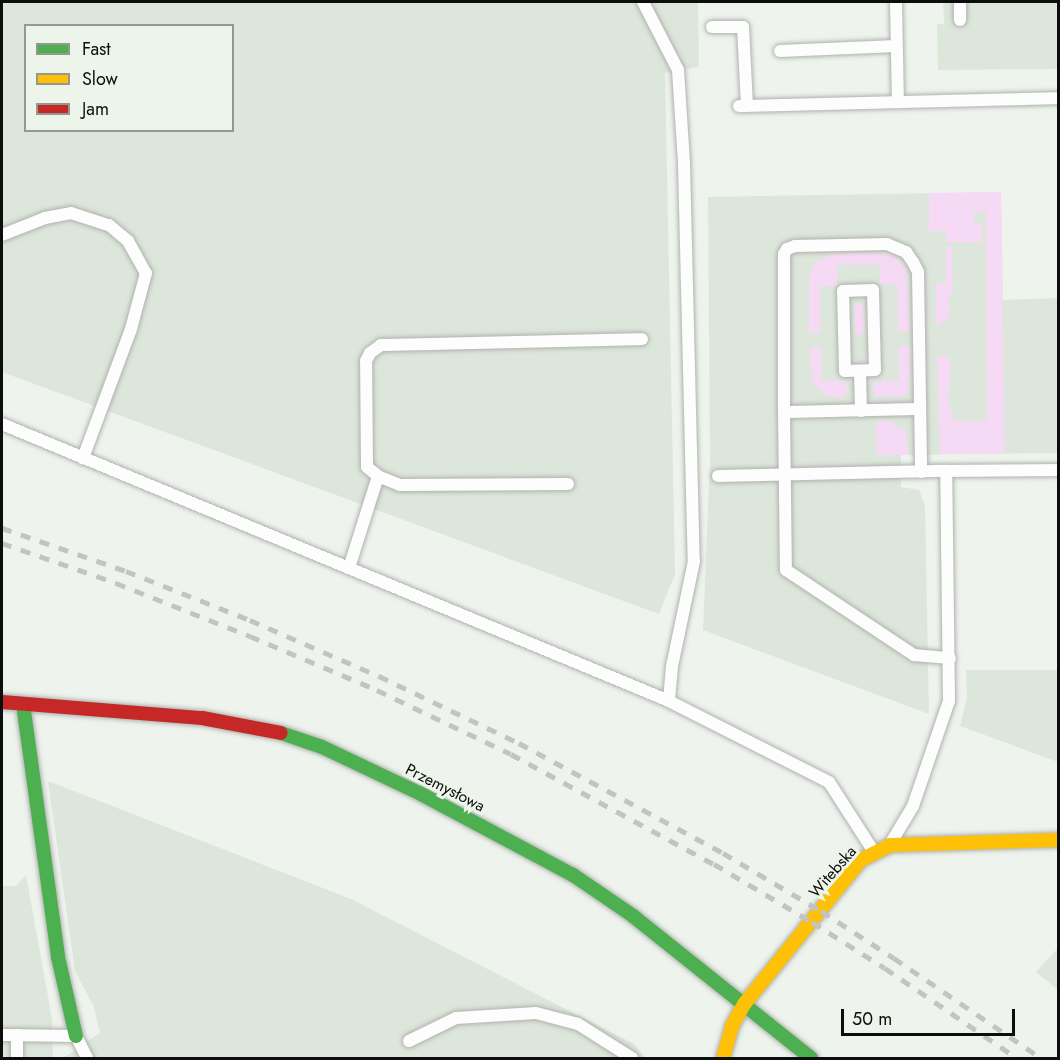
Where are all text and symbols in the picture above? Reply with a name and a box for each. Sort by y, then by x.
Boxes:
legend [24,24,234,132]
text: Fast [82,36,111,62]
text: Slow [82,66,118,92]
text: Jam [82,96,109,122]
street label: Przemysłowa [402,760,488,816]
street label: Witebska [805,842,861,902]
scale bar [844,997,1018,1035]
text: 50 m [852,1006,892,1032]

